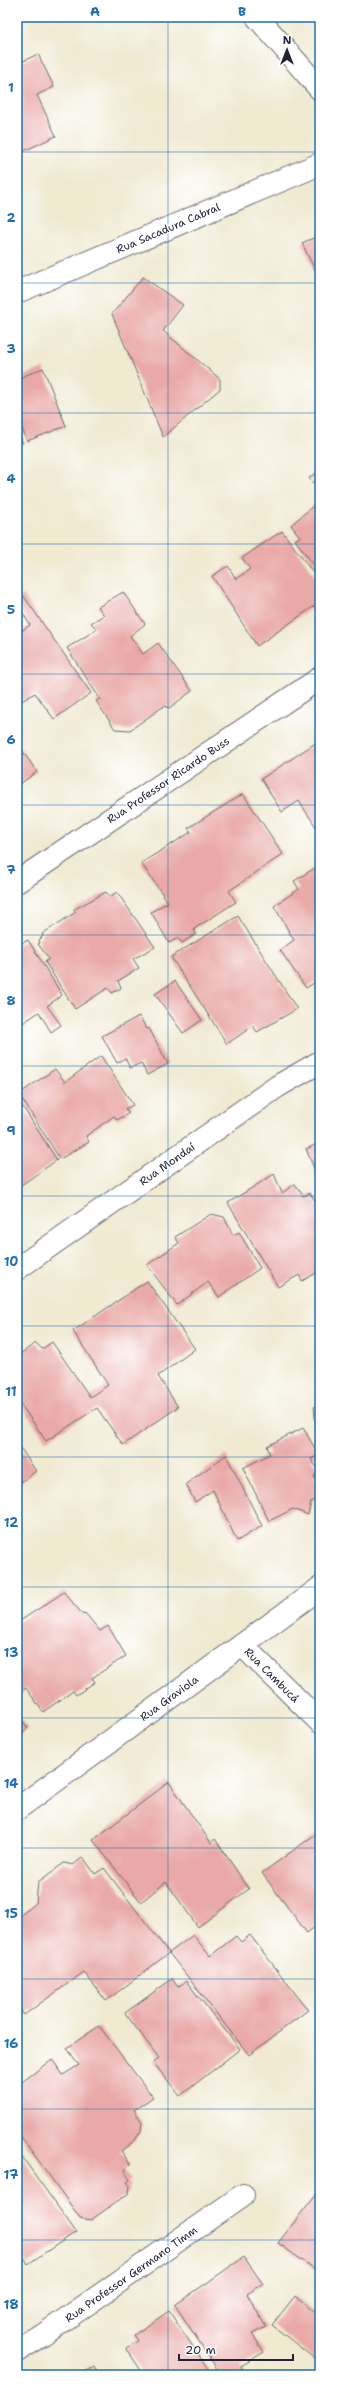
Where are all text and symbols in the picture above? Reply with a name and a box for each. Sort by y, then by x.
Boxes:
text: A [90,3,100,20]
text: B [238,3,246,20]
north arrow [267,30,307,70]
text: N [283,33,292,48]
text: 1 [8,79,14,96]
street label: Rua Sacadura Cabral [114,199,223,257]
text: 2 [6,209,16,226]
text: 3 [6,340,16,357]
text: 4 [6,470,16,487]
text: 5 [7,601,15,618]
text: 6 [6,731,16,748]
street label: Rua Professor Ricardo Buss [104,734,233,827]
text: 7 [6,861,16,878]
text: 8 [6,992,16,1009]
text: 9 [6,1122,16,1139]
street label: Rua Mondaí [136,1140,198,1189]
text: 10 [4,1253,18,1270]
text: 11 [5,1383,17,1400]
text: 12 [4,1514,18,1531]
text: 13 [4,1644,18,1661]
street label: Rua Cambucá [241,1645,303,1706]
street label: Rua Graviola [137,1672,202,1725]
text: 14 [4,1775,18,1792]
text: 15 [4,1905,18,1922]
text: 16 [4,2035,18,2052]
text: 17 [4,2166,18,2183]
street label: Rua Professor Germano Timm [62,2223,201,2326]
text: 18 [4,2296,18,2313]
scale bar [179,2336,293,2362]
text: 20 m [185,2342,216,2358]

